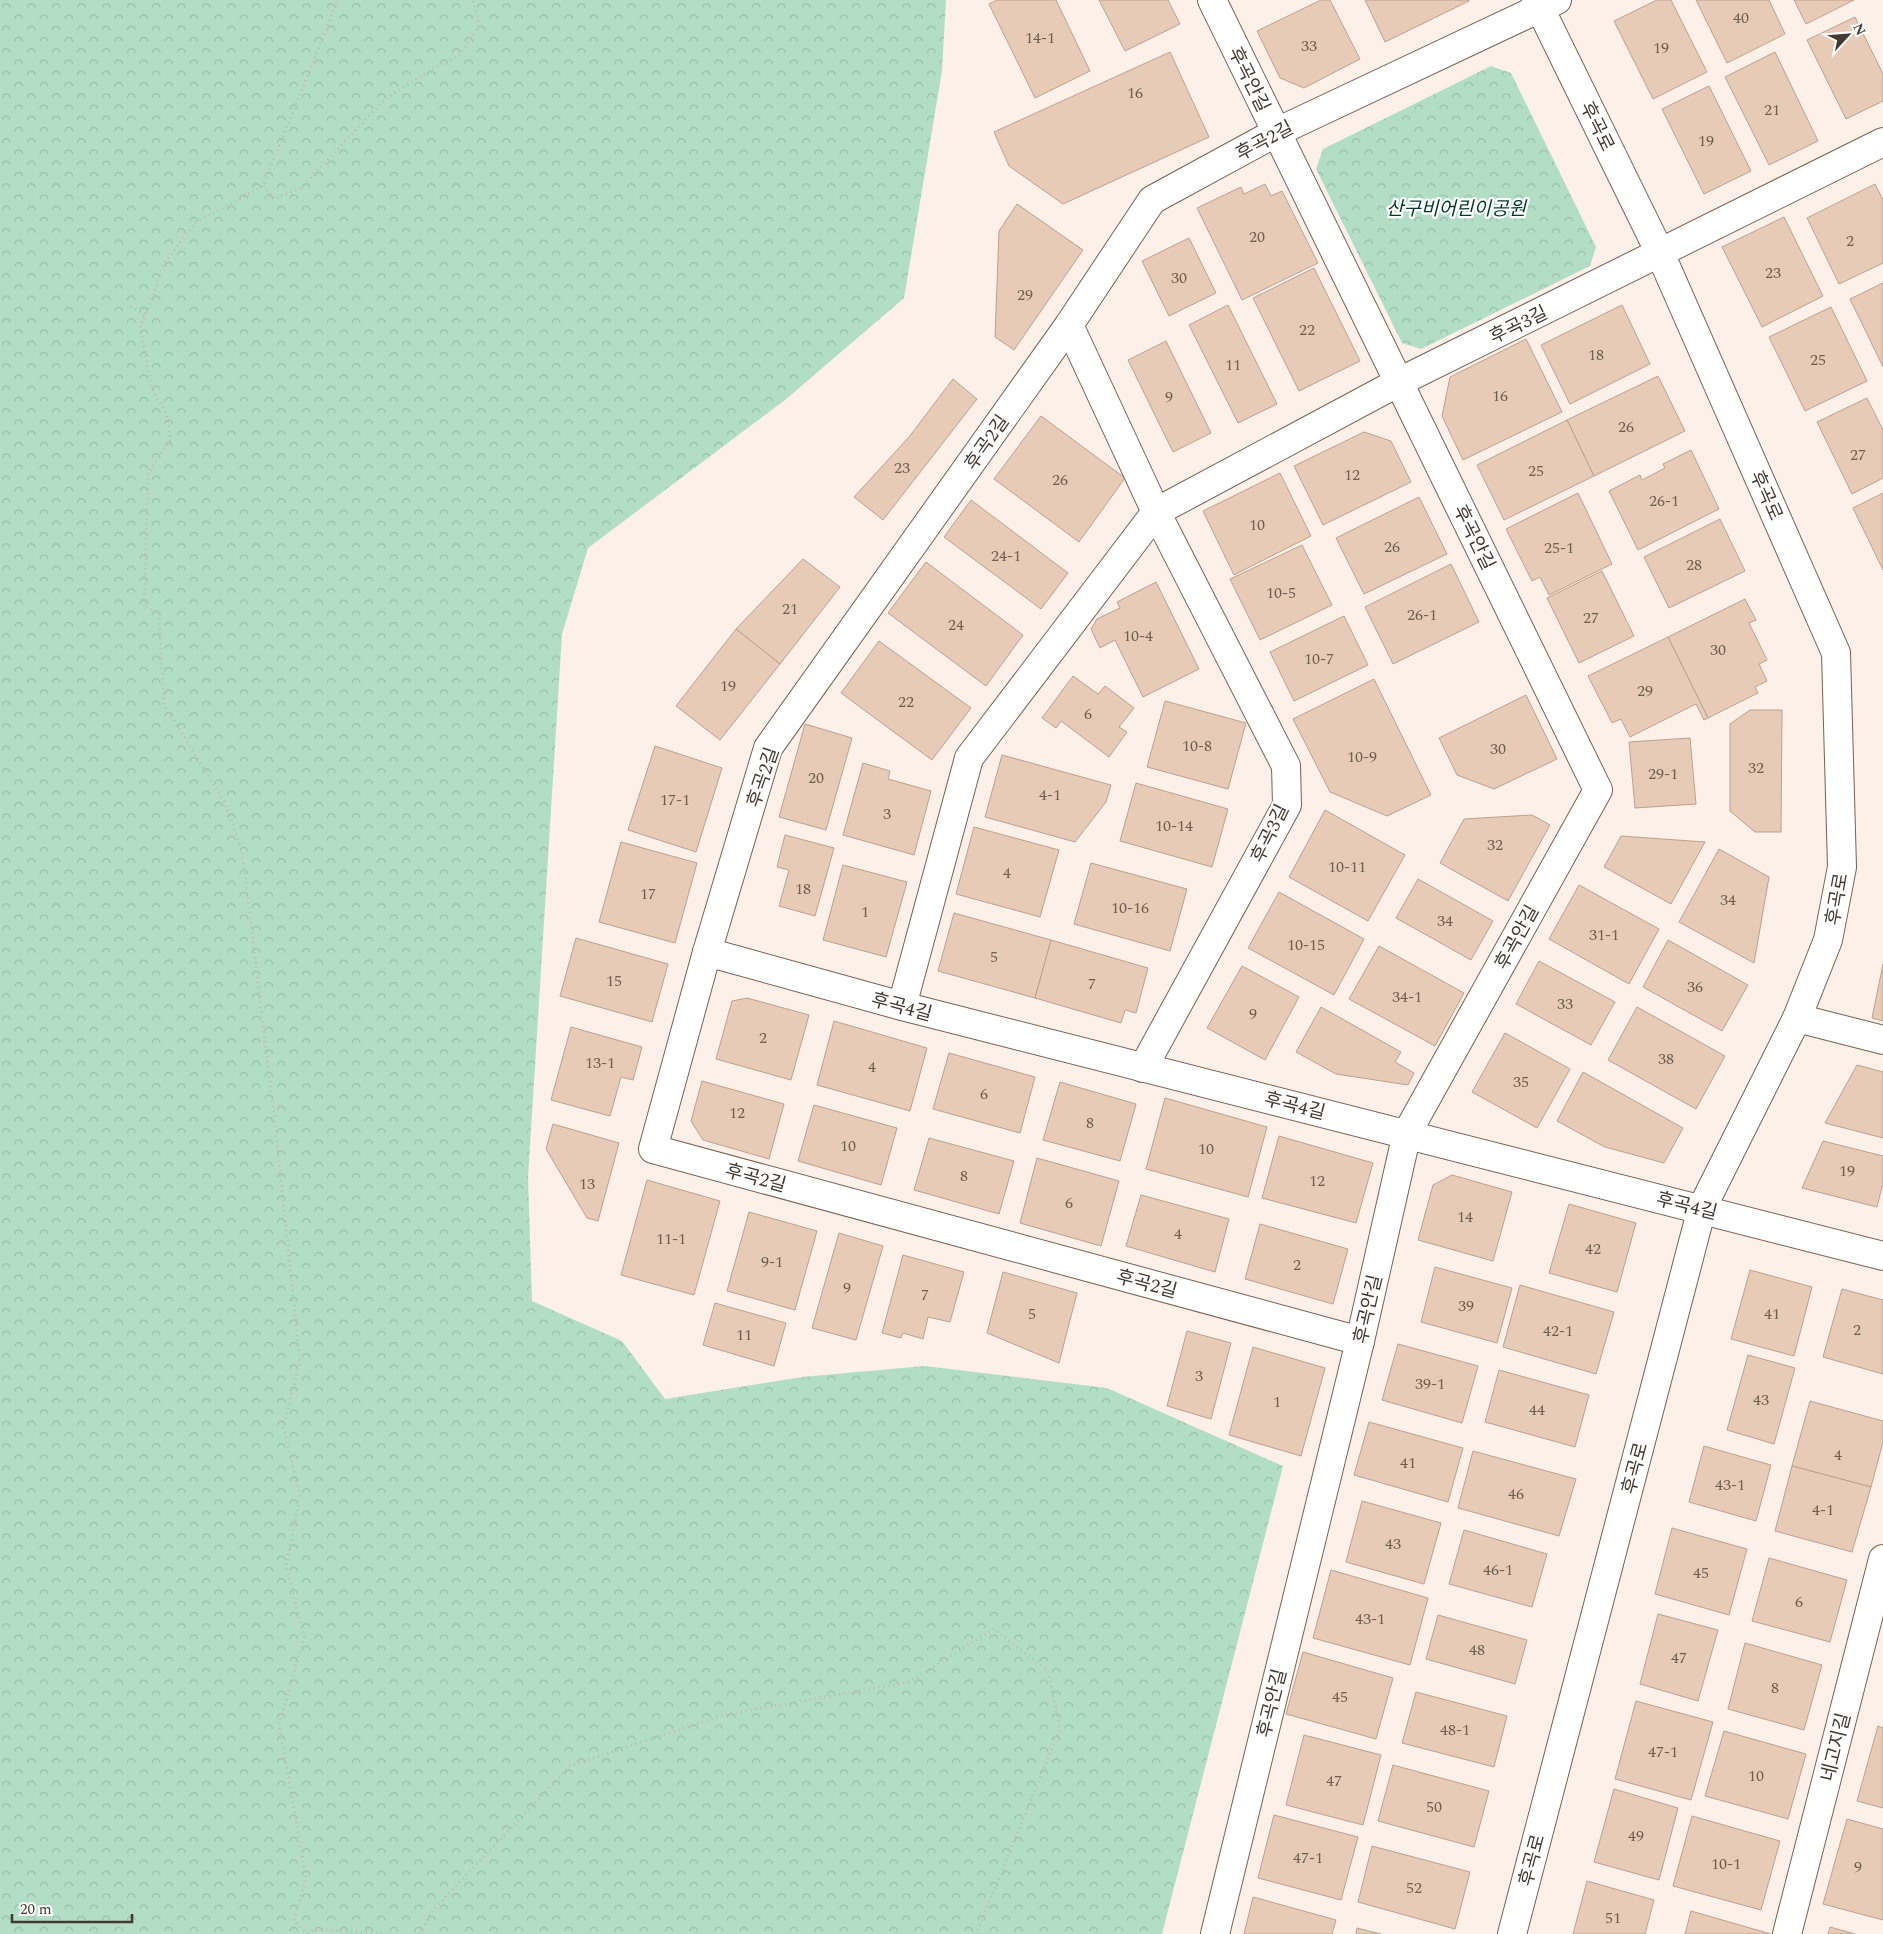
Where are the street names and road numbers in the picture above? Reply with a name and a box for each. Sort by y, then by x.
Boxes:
street label: 후곡안길 [1220,42,1277,117]
street label: 후곡로 [1572,97,1621,157]
street label: 후곡2길 [1231,114,1299,169]
street label: 후곡3길 [1484,299,1553,352]
street label: 후곡2길 [958,409,1017,477]
street label: 후곡로 [1742,466,1790,525]
street label: 후곡안길 [1445,500,1502,575]
street label: 후곡2길 [740,743,787,811]
street label: 후곡3길 [1244,799,1297,868]
street label: 후곡로 [1819,871,1856,928]
street label: 후곡안길 [1488,900,1547,975]
street label: 후곡4길 [868,985,935,1029]
street label: 후곡4길 [1261,1085,1328,1128]
street label: 후곡2길 [722,1156,789,1200]
street label: 후곡4길 [1653,1185,1720,1228]
street label: 후곡2길 [1113,1262,1180,1306]
street label: 후곡안길 [1346,1272,1390,1347]
street label: 후곡로 [1615,1439,1656,1497]
street label: 후곡안길 [1250,1666,1295,1741]
street label: 네고지길 [1814,1710,1859,1785]
street label: 후곡로 [1512,1831,1553,1889]

